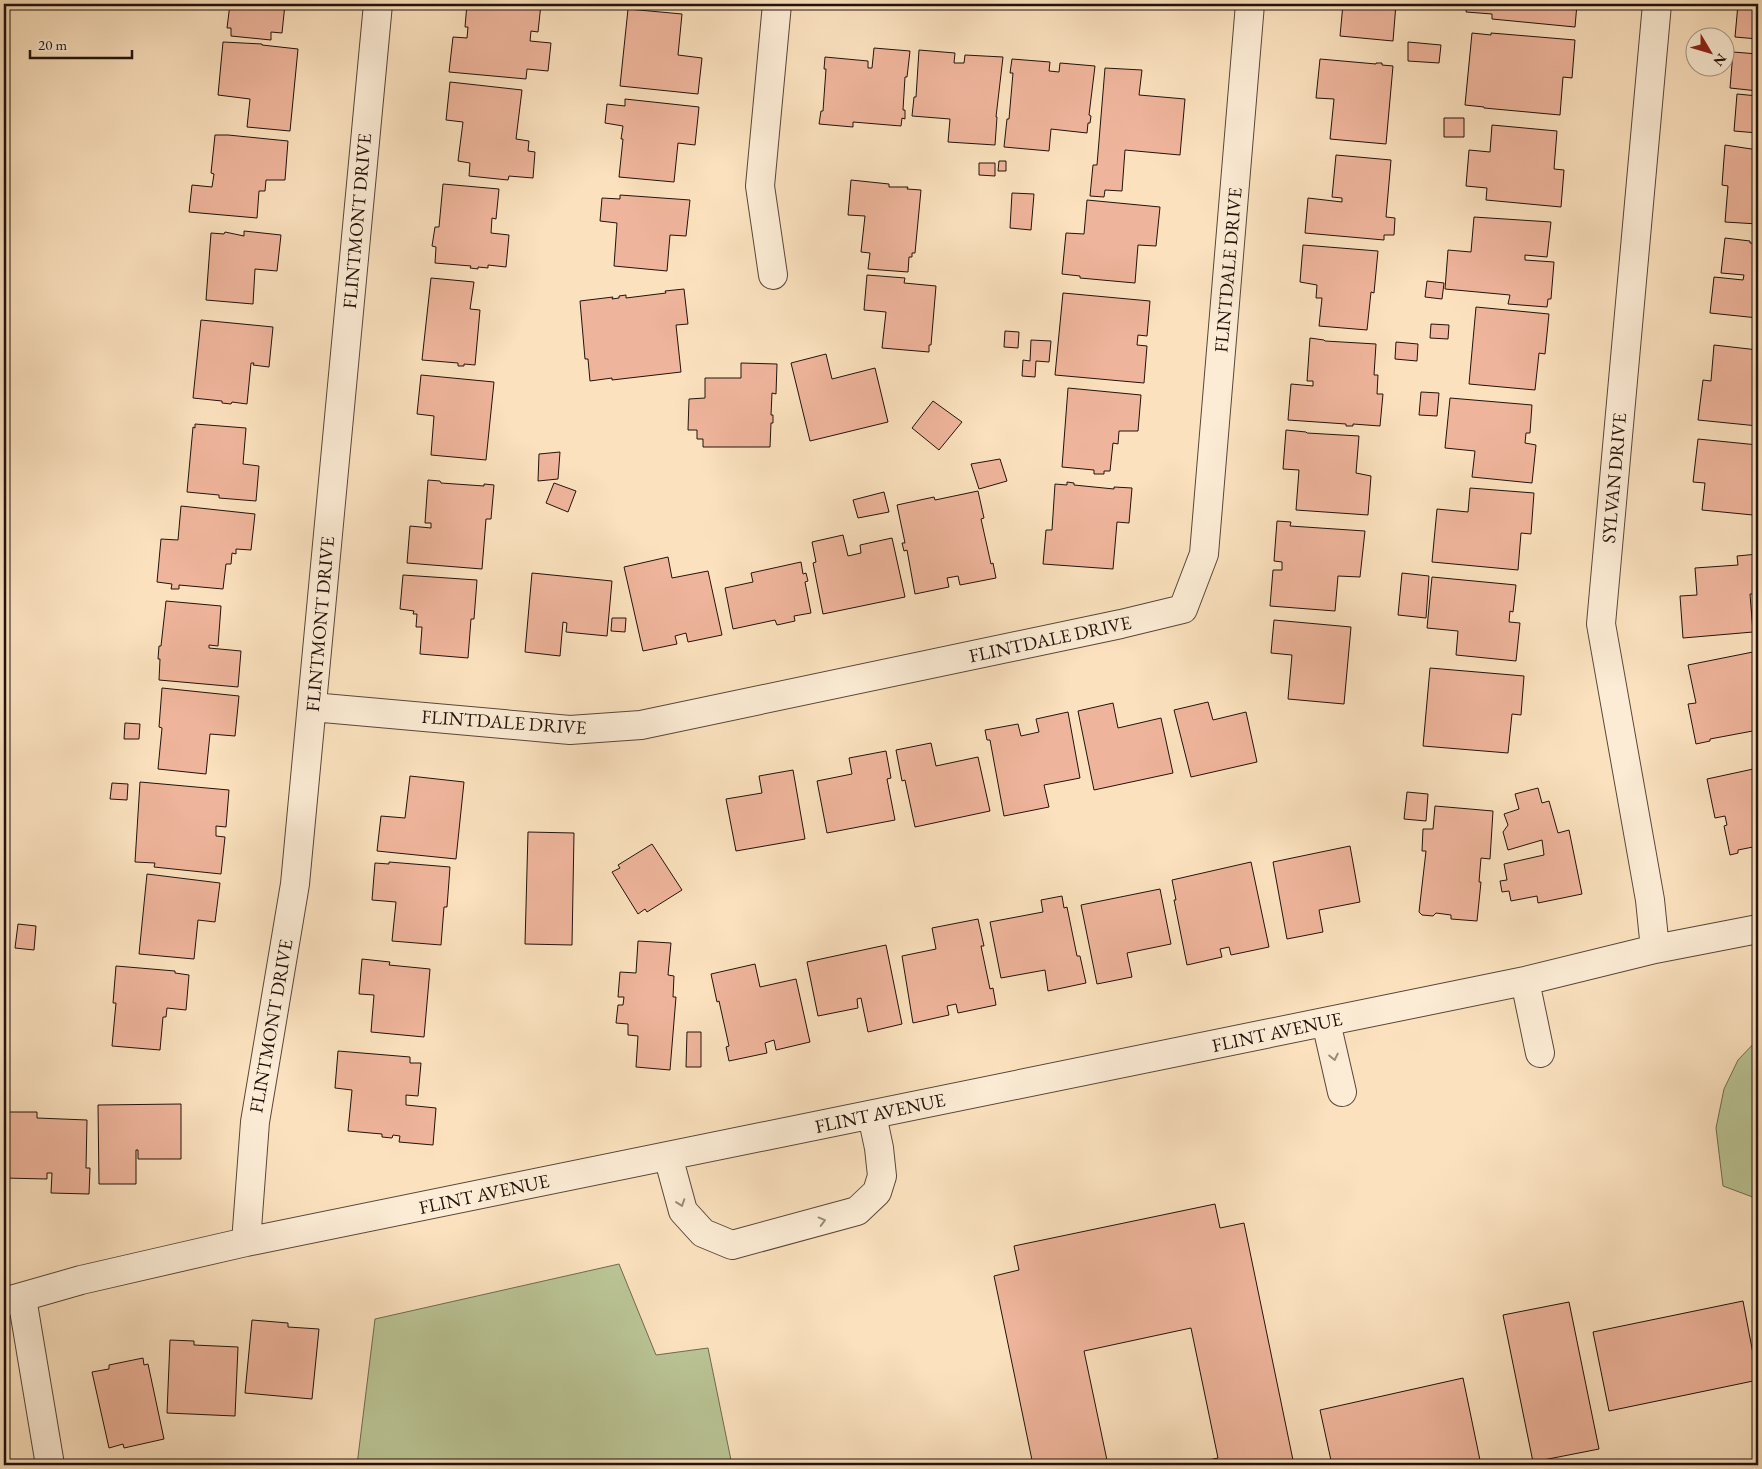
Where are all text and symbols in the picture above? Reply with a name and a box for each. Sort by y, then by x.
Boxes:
scale bar [30,28,132,60]
north arrow [1684,28,1734,78]
text: 20 m [38,35,67,54]
text: N [1709,50,1731,71]
street label: FLINTMONT DRIVE [337,132,377,310]
street label: FLINTDALE DRIVE [1208,186,1248,353]
street label: SYLVAN DRIVE [1596,411,1632,544]
street label: FLINTMONT DRIVE [300,535,340,713]
street label: FLINTDALE DRIVE [967,610,1134,668]
street label: FLINTDALE DRIVE [421,704,588,740]
street label: FLINTMONT DRIVE [243,937,299,1115]
street label: FLINT AVENUE [1210,1006,1345,1058]
one-way arrow [1329,1052,1339,1061]
street label: FLINT AVENUE [813,1087,948,1139]
street label: FLINT AVENUE [417,1168,552,1220]
one-way arrow [675,1198,685,1207]
one-way arrow [817,1216,826,1226]

